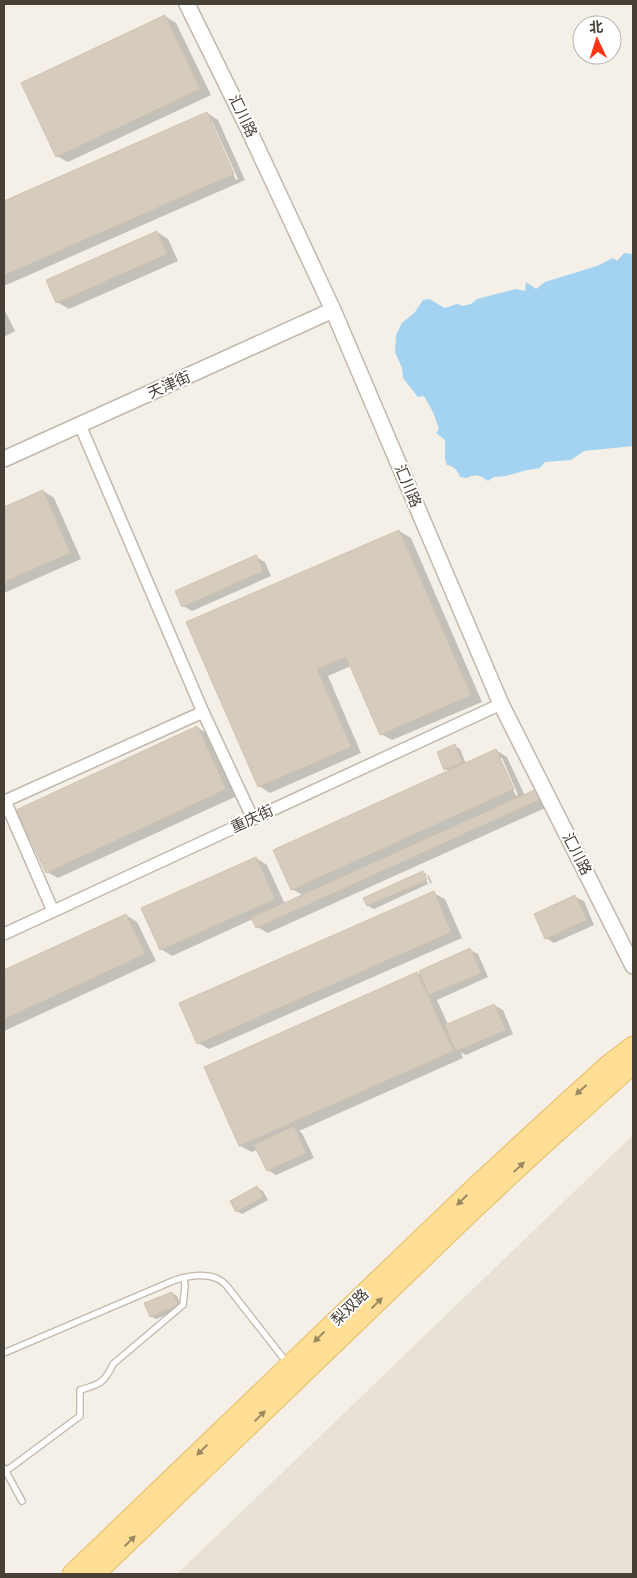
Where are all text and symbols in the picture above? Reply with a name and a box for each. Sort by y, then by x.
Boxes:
north arrow [572,15,622,65]
text: 北 [589,19,604,36]
street label: 汇川路 [225,92,261,140]
street label: 天津街 [145,368,193,402]
street label: 汇川路 [391,462,425,510]
street label: 重庆街 [228,801,276,837]
street label: 汇川路 [559,830,595,878]
one-way arrow [575,1084,587,1096]
one-way arrow [513,1161,525,1173]
one-way arrow [456,1194,468,1206]
street label: 梨双路 [328,1285,372,1329]
one-way arrow [370,1297,382,1309]
one-way arrow [313,1331,325,1343]
one-way arrow [253,1410,265,1422]
one-way arrow [196,1444,208,1456]
one-way arrow [124,1535,136,1547]

